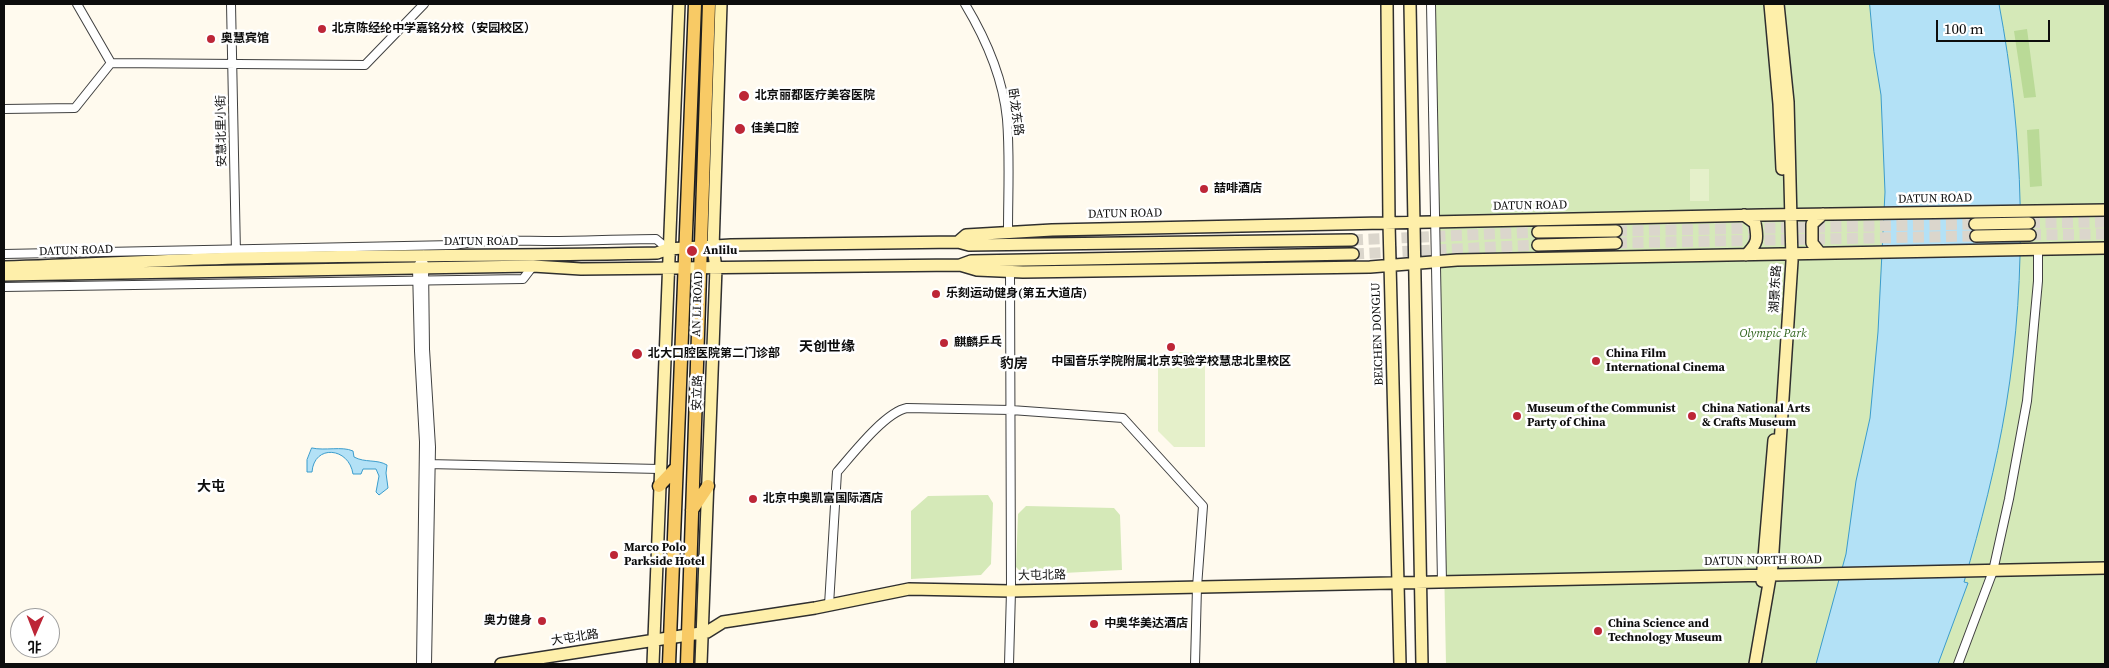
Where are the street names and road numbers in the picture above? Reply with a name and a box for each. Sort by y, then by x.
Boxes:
street label: 卧龙东路 [1005,87,1025,137]
street label: 安慧北里小街 [214,95,230,167]
street label: DATUN ROAD [1898,191,1972,207]
street label: DATUN ROAD [1493,198,1567,214]
street label: DATUN ROAD [1088,206,1162,222]
street label: DATUN ROAD [444,235,518,249]
street label: DATUN ROAD [39,243,113,259]
street label: 湖景东路 [1768,265,1784,313]
street label: AN LI ROAD [690,271,706,337]
street label: BEICHEN DONGLU [1369,282,1387,386]
street label: 安立路 [690,375,706,411]
street label: DATUN NORTH ROAD [1704,553,1822,569]
street label: 大屯北路 [1018,568,1066,584]
street label: 大屯北路 [550,627,600,649]

